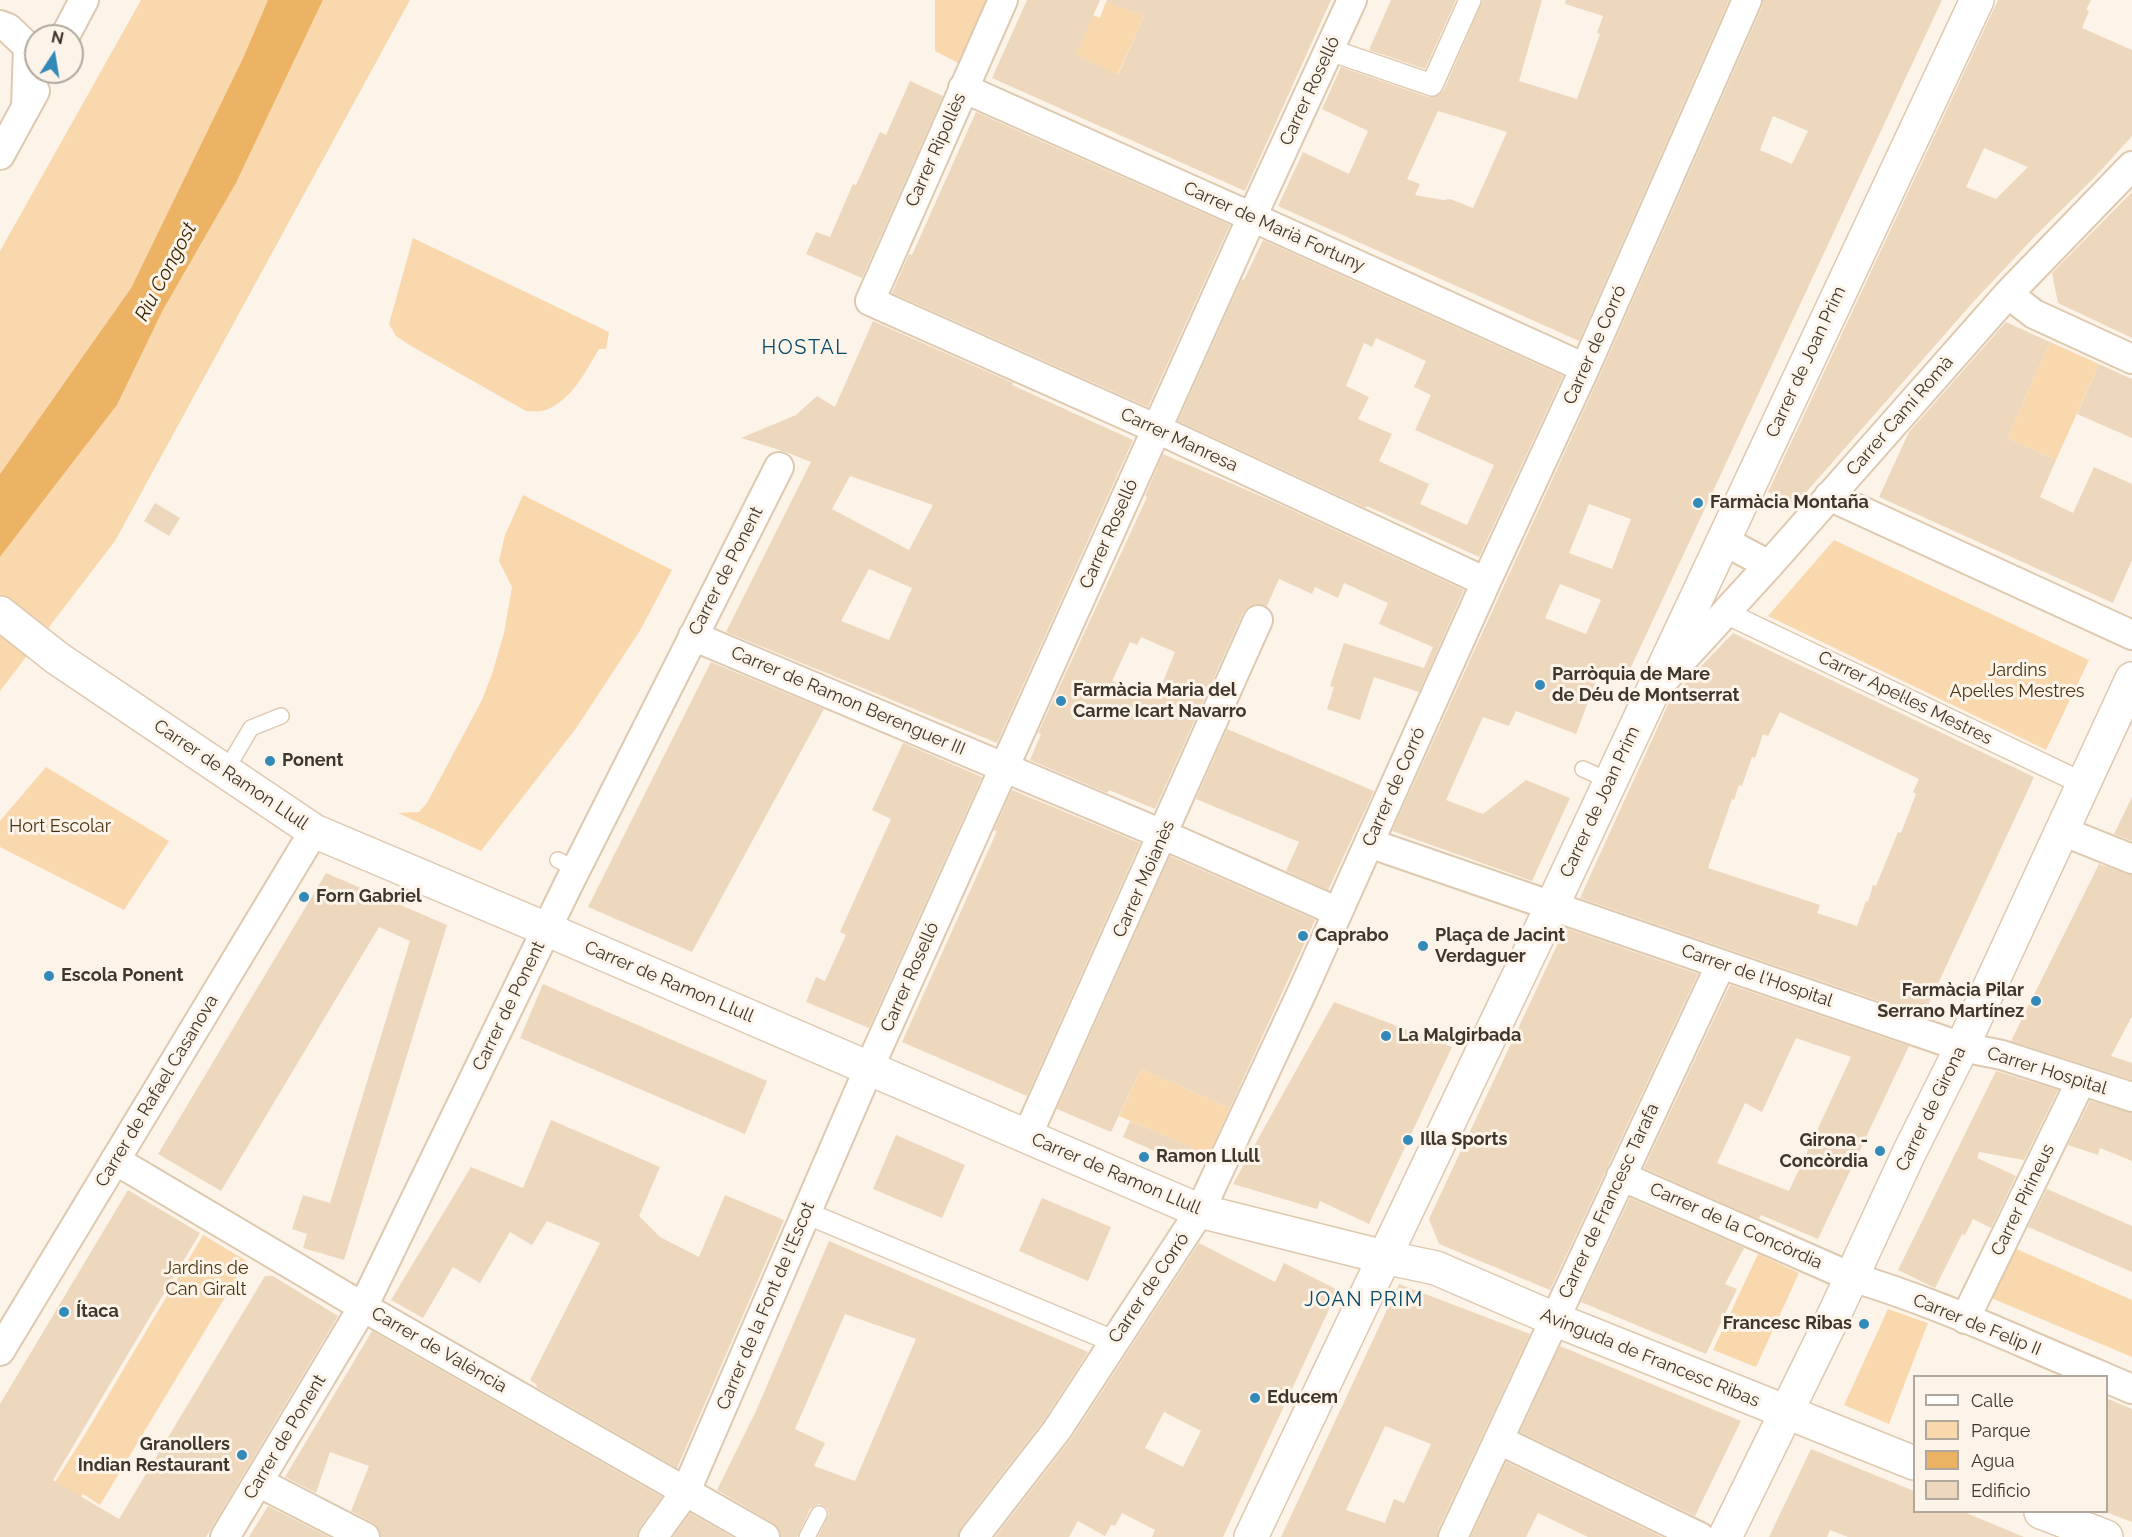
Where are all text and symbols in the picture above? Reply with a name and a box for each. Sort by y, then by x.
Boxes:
north arrow [24,24,84,84]
text: N [49,27,65,48]
street label: Carrer Roselló [1275,33,1345,149]
street label: Carrer Ripollès [901,90,971,210]
street label: Carrer de Marià Fortuny [1180,177,1368,277]
water label: Riu Congost [130,219,202,325]
street label: Carrer de Corró [1559,282,1631,408]
street label: Carrer de Joan Prim [1761,283,1851,441]
district label: HOSTAL [762,336,848,360]
street label: Carrer Camí Romà [1842,352,1958,480]
street label: Carrer Manresa [1117,403,1241,477]
street label: Carrer Roselló [1075,476,1143,592]
place label: Farmàcia Montaña [1710,492,1869,514]
marker: Farmàcia Montaña [1691,496,1705,510]
street label: Carrer de Ponent [684,503,768,639]
street label: Carrer de Ramon Berenguer III [728,642,968,760]
street label: Carrer Apel·les Mestres [1814,646,1996,750]
park label: Jardins Apel·les Mestres [1950,660,2084,702]
place label: Parròquia de Mare de Déu de Montserrat [1552,664,1739,706]
marker: Parròquia de Mare de Déu de Montserrat [1533,678,1547,692]
place label: Farmàcia Maria del Carme Icart Navarro [1073,680,1246,722]
marker: Farmàcia Maria del Carme Icart Navarro [1054,694,1068,708]
street label: Carrer de Ramon Llull [150,715,312,835]
street label: Carrer de Joan Prim [1555,723,1645,881]
street label: Carrer de Corró [1358,724,1430,850]
place label: Ponent [282,750,343,772]
marker: Ponent [263,754,277,768]
park label: Hort Escolar [9,816,111,838]
street label: Carrer Moianès [1109,817,1179,941]
place label: Forn Gabriel [316,886,422,908]
marker: Forn Gabriel [297,890,311,904]
street label: Carrer Roselló [876,919,944,1035]
place label: Caprabo [1315,925,1389,947]
place label: Plaça de Jacint Verdaguer [1435,925,1565,968]
marker: Caprabo [1296,929,1310,943]
street label: Carrer de Ramon Llull [581,937,757,1027]
street label: Carrer de Ponent [468,938,550,1074]
marker: Plaça de Jacint Verdaguer [1416,939,1430,953]
street label: Carrer de l'Hospital [1678,940,1836,1012]
place label: Escola Ponent [61,965,183,987]
marker: Escola Ponent [42,969,56,983]
place label: Farmàcia Pilar Serrano Martínez [1877,980,2024,1022]
street label: Carrer de Rafael Casanova [91,991,223,1191]
marker: Farmàcia Pilar Serrano Martínez [2029,994,2043,1008]
place label: La Malgirbada [1398,1025,1521,1047]
marker: La Malgirbada [1379,1029,1393,1043]
street label: Carrer de Girona [1891,1043,1971,1175]
street label: Carrer Hospital [1984,1043,2110,1099]
street label: Carrer de Francesc Tarafa [1554,1100,1664,1302]
street label: Carrer de Ramon Llull [1028,1129,1204,1219]
place label: Illa Sports [1420,1129,1507,1151]
place label: Girona - Concòrdia [1780,1130,1868,1172]
marker: Illa Sports [1401,1133,1415,1147]
street label: Carrer Pirineus [1987,1141,2059,1259]
marker: Girona - Concòrdia [1873,1144,1887,1158]
place label: Ramon Llull [1156,1146,1260,1168]
marker: Ramon Llull [1137,1150,1151,1164]
street label: Carrer de la Concòrdia [1646,1178,1826,1274]
street label: Carrer de la Font de l'Escot [712,1199,820,1413]
street label: Carrer de Corró [1104,1229,1194,1347]
park label: Jardins de Can Giralt [163,1258,249,1300]
district label: JOAN PRIM [1304,1288,1424,1312]
street label: Carrer de Felip II [1910,1289,2044,1361]
place label: Ítaca [76,1301,119,1323]
street label: Carrer de València [367,1302,511,1398]
street label: Avinguda de Francesc Ribas [1537,1304,1763,1412]
marker: Ítaca [57,1305,71,1319]
place label: Francesc Ribas [1723,1313,1852,1335]
marker: Francesc Ribas [1857,1317,1871,1331]
street label: Carrer de Ponent [239,1371,331,1503]
legend [1913,1375,2108,1513]
place label: Educem [1267,1387,1338,1409]
text: Calle [1971,1390,2014,1411]
marker: Educem [1248,1391,1262,1405]
text: Parque [1971,1420,2030,1441]
place label: Granollers Indian Restaurant [78,1434,230,1476]
marker: Granollers Indian Restaurant [235,1448,249,1462]
text: Agua [1971,1450,2015,1471]
text: Edificio [1971,1480,2030,1501]

